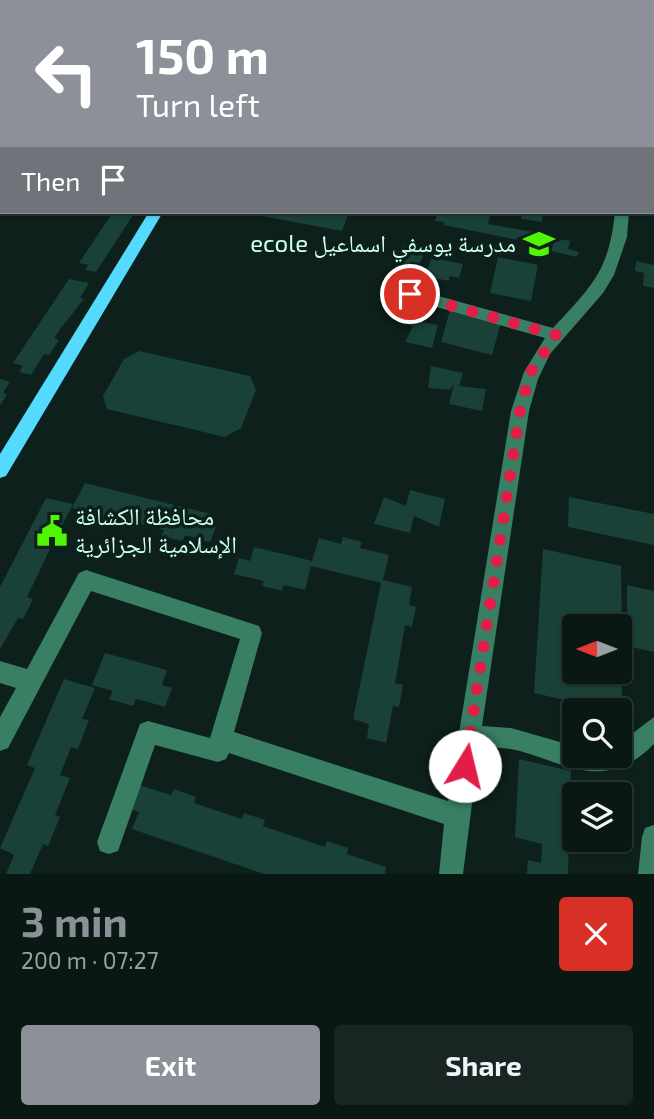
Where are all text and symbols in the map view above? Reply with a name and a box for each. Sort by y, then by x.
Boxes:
text: 150 m [136,25,269,84]
icon: left [21,28,112,119]
text: Turn left [136,85,260,123]
icon: arrive [94,161,132,199]
text: Then [21,165,80,196]
school or university icon: ecole مدرسة يوسفي اسماعيل [522,227,556,261]
place label: ecole مدرسة يوسفي اسماعيل [250,228,516,263]
pin [380,264,440,324]
icon: arrive [391,275,429,313]
place label: محافظة الكشافة الإسلامية الجزائرية [75,501,237,559]
public building icon: محافظة الكشافة الإسلامية الجزائرية [35,514,69,548]
north arrow [562,614,632,684]
map controls [562,614,632,852]
button: search [562,698,632,768]
position arrow [428,729,502,803]
button: layers [562,782,632,852]
text: 3 min [21,895,128,945]
button: close [559,897,633,971]
text: 200 m · 07:27 [21,946,158,974]
button: Exit [21,1025,320,1105]
button: Share [334,1025,633,1105]

